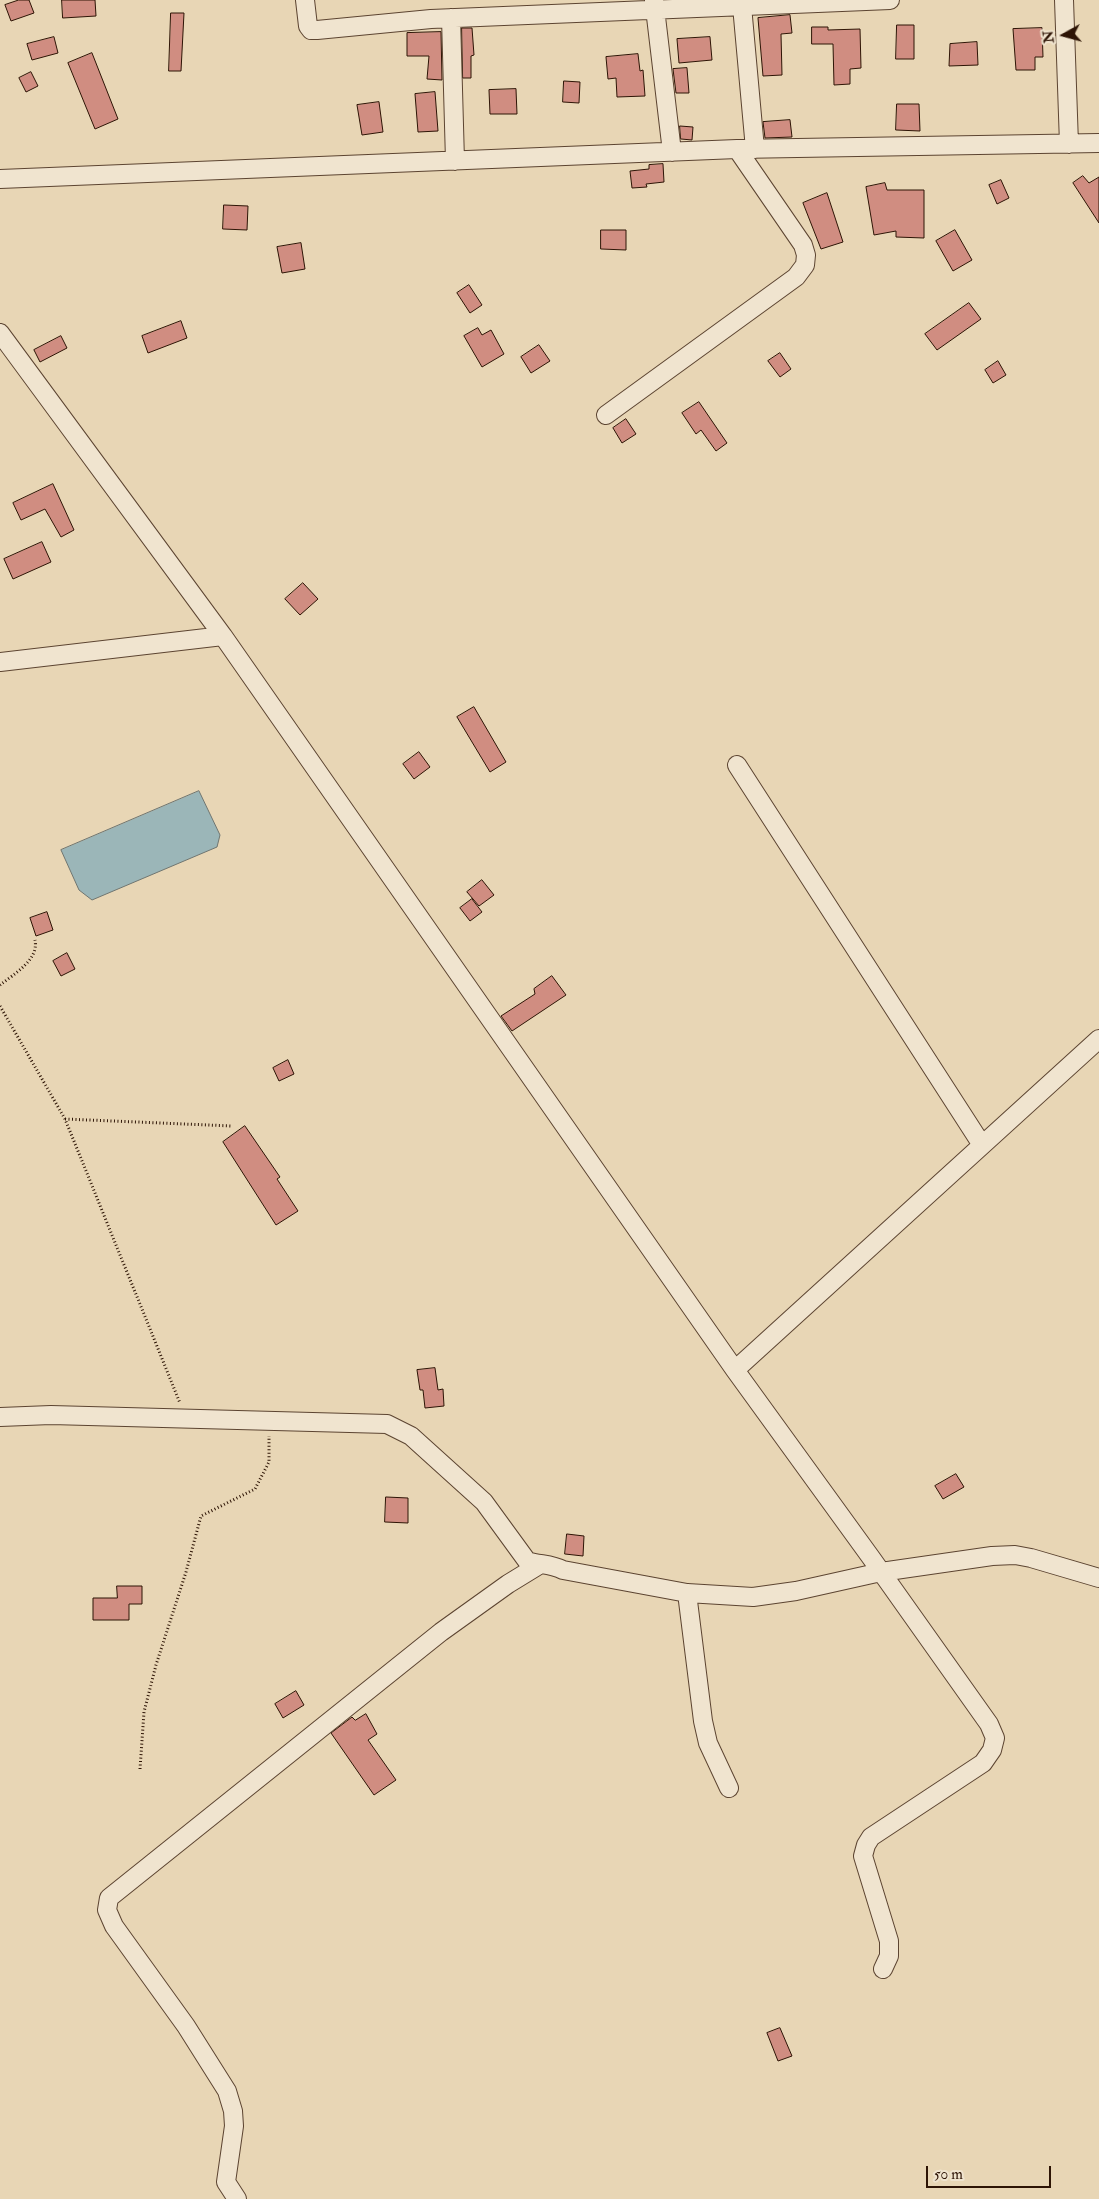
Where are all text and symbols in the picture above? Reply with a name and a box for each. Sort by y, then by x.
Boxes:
north arrow [1039,10,1089,60]
text: N [1039,30,1058,44]
scale bar [929,2156,1054,2188]
text: 50 m [934,2165,963,2184]

